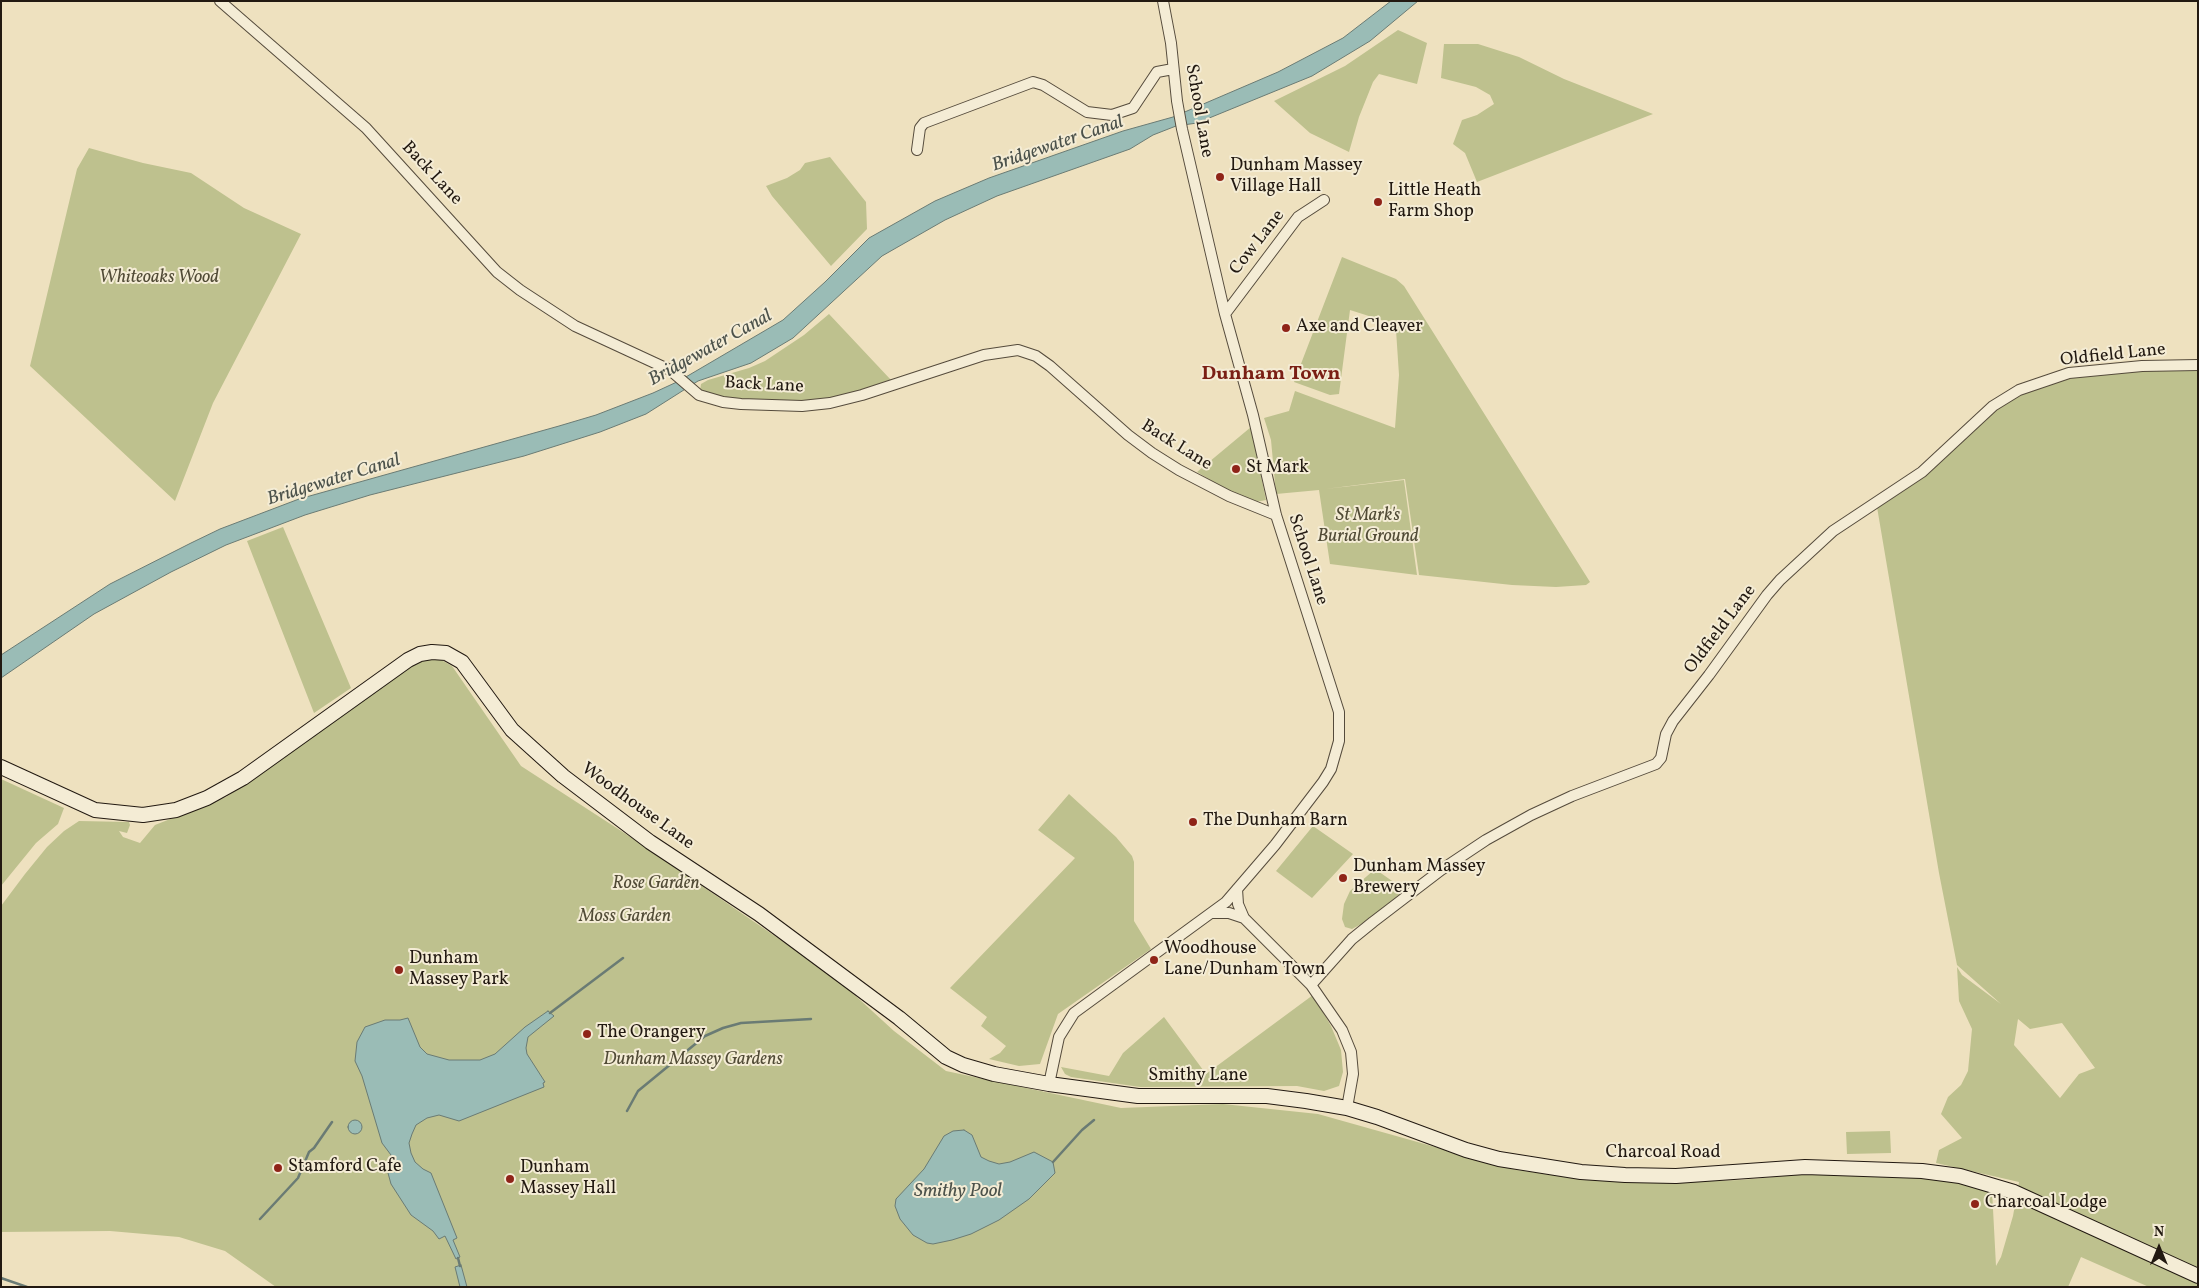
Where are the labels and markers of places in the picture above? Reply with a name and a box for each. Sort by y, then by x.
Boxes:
place label: Dunham Massey Village Hall [1230,156,1362,198]
marker: Dunham Massey Village Hall [1214,171,1226,183]
place label: Little Heath Farm Shop [1388,181,1481,223]
marker: Little Heath Farm Shop [1372,196,1384,208]
place label: Axe and Cleaver [1296,317,1423,339]
marker: Axe and Cleaver [1280,322,1292,334]
place label: St Mark [1246,458,1309,480]
marker: St Mark [1230,463,1242,475]
place label: The Dunham Barn [1203,811,1348,833]
marker: The Dunham Barn [1187,816,1199,828]
place label: Dunham Massey Brewery [1353,857,1485,900]
marker: Dunham Massey Brewery [1337,872,1349,884]
place label: Woodhouse Lane/Dunham Town [1164,939,1325,982]
place label: Dunham Massey Park [409,949,509,992]
marker: Woodhouse Lane/Dunham Town [1148,954,1160,966]
marker: Dunham Massey Park [393,964,405,976]
place label: The Orangery [597,1023,705,1045]
marker: The Orangery [581,1028,593,1040]
place label: Stamford Cafe [288,1157,402,1179]
place label: Dunham Massey Hall [520,1158,616,1200]
marker: Stamford Cafe [272,1162,284,1174]
marker: Dunham Massey Hall [504,1173,516,1185]
place label: Charcoal Lodge [1985,1193,2107,1215]
marker: Charcoal Lodge [1969,1198,1981,1210]

